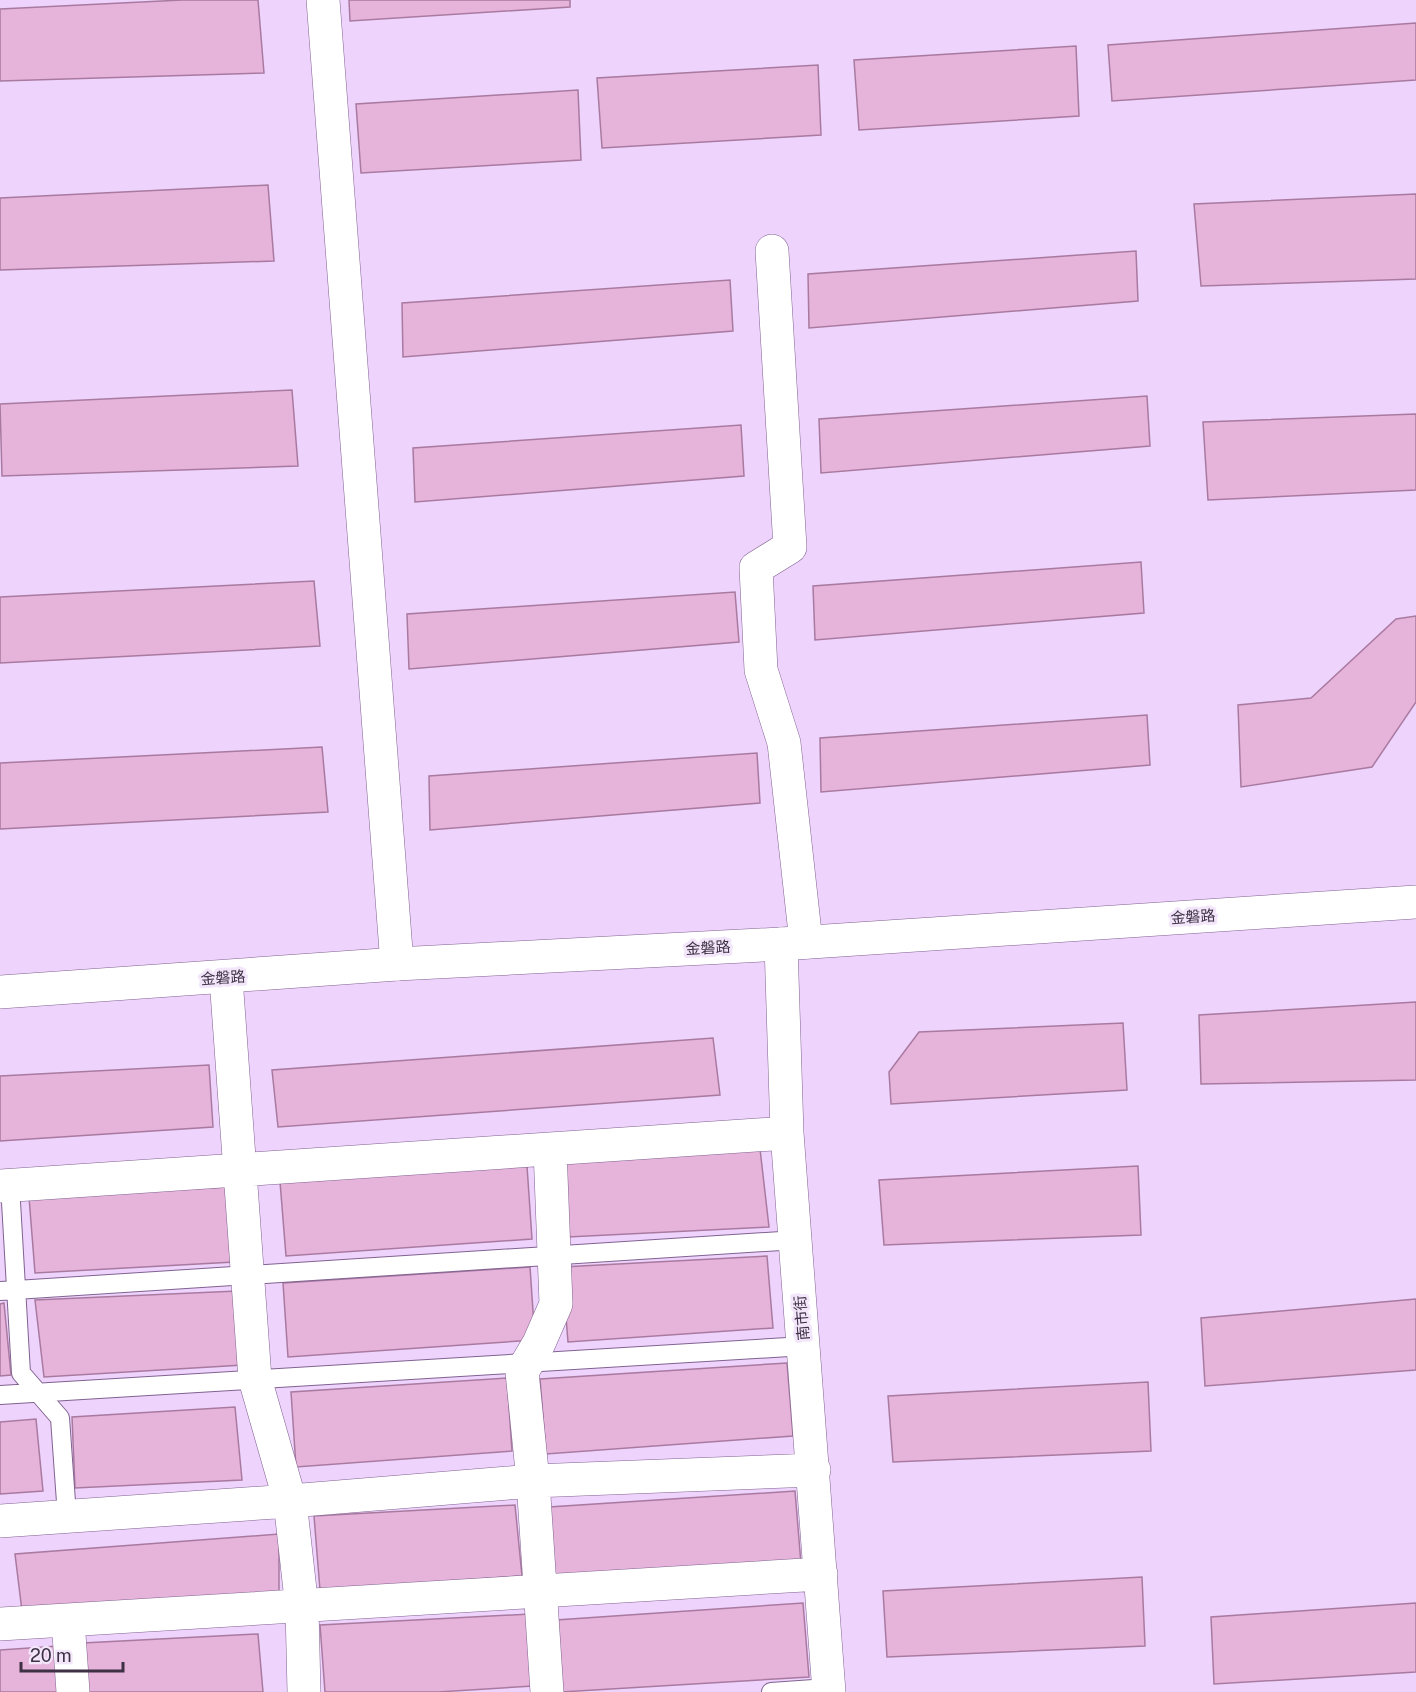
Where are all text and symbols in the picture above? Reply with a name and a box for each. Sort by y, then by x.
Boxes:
street label: 金磐路 [1170,906,1216,927]
street label: 金磐路 [685,938,731,957]
street label: 金磐路 [200,967,246,988]
street label: 南市街 [791,1295,812,1341]
scale bar [21,1635,123,1673]
text: 20 m [30,1645,72,1666]

